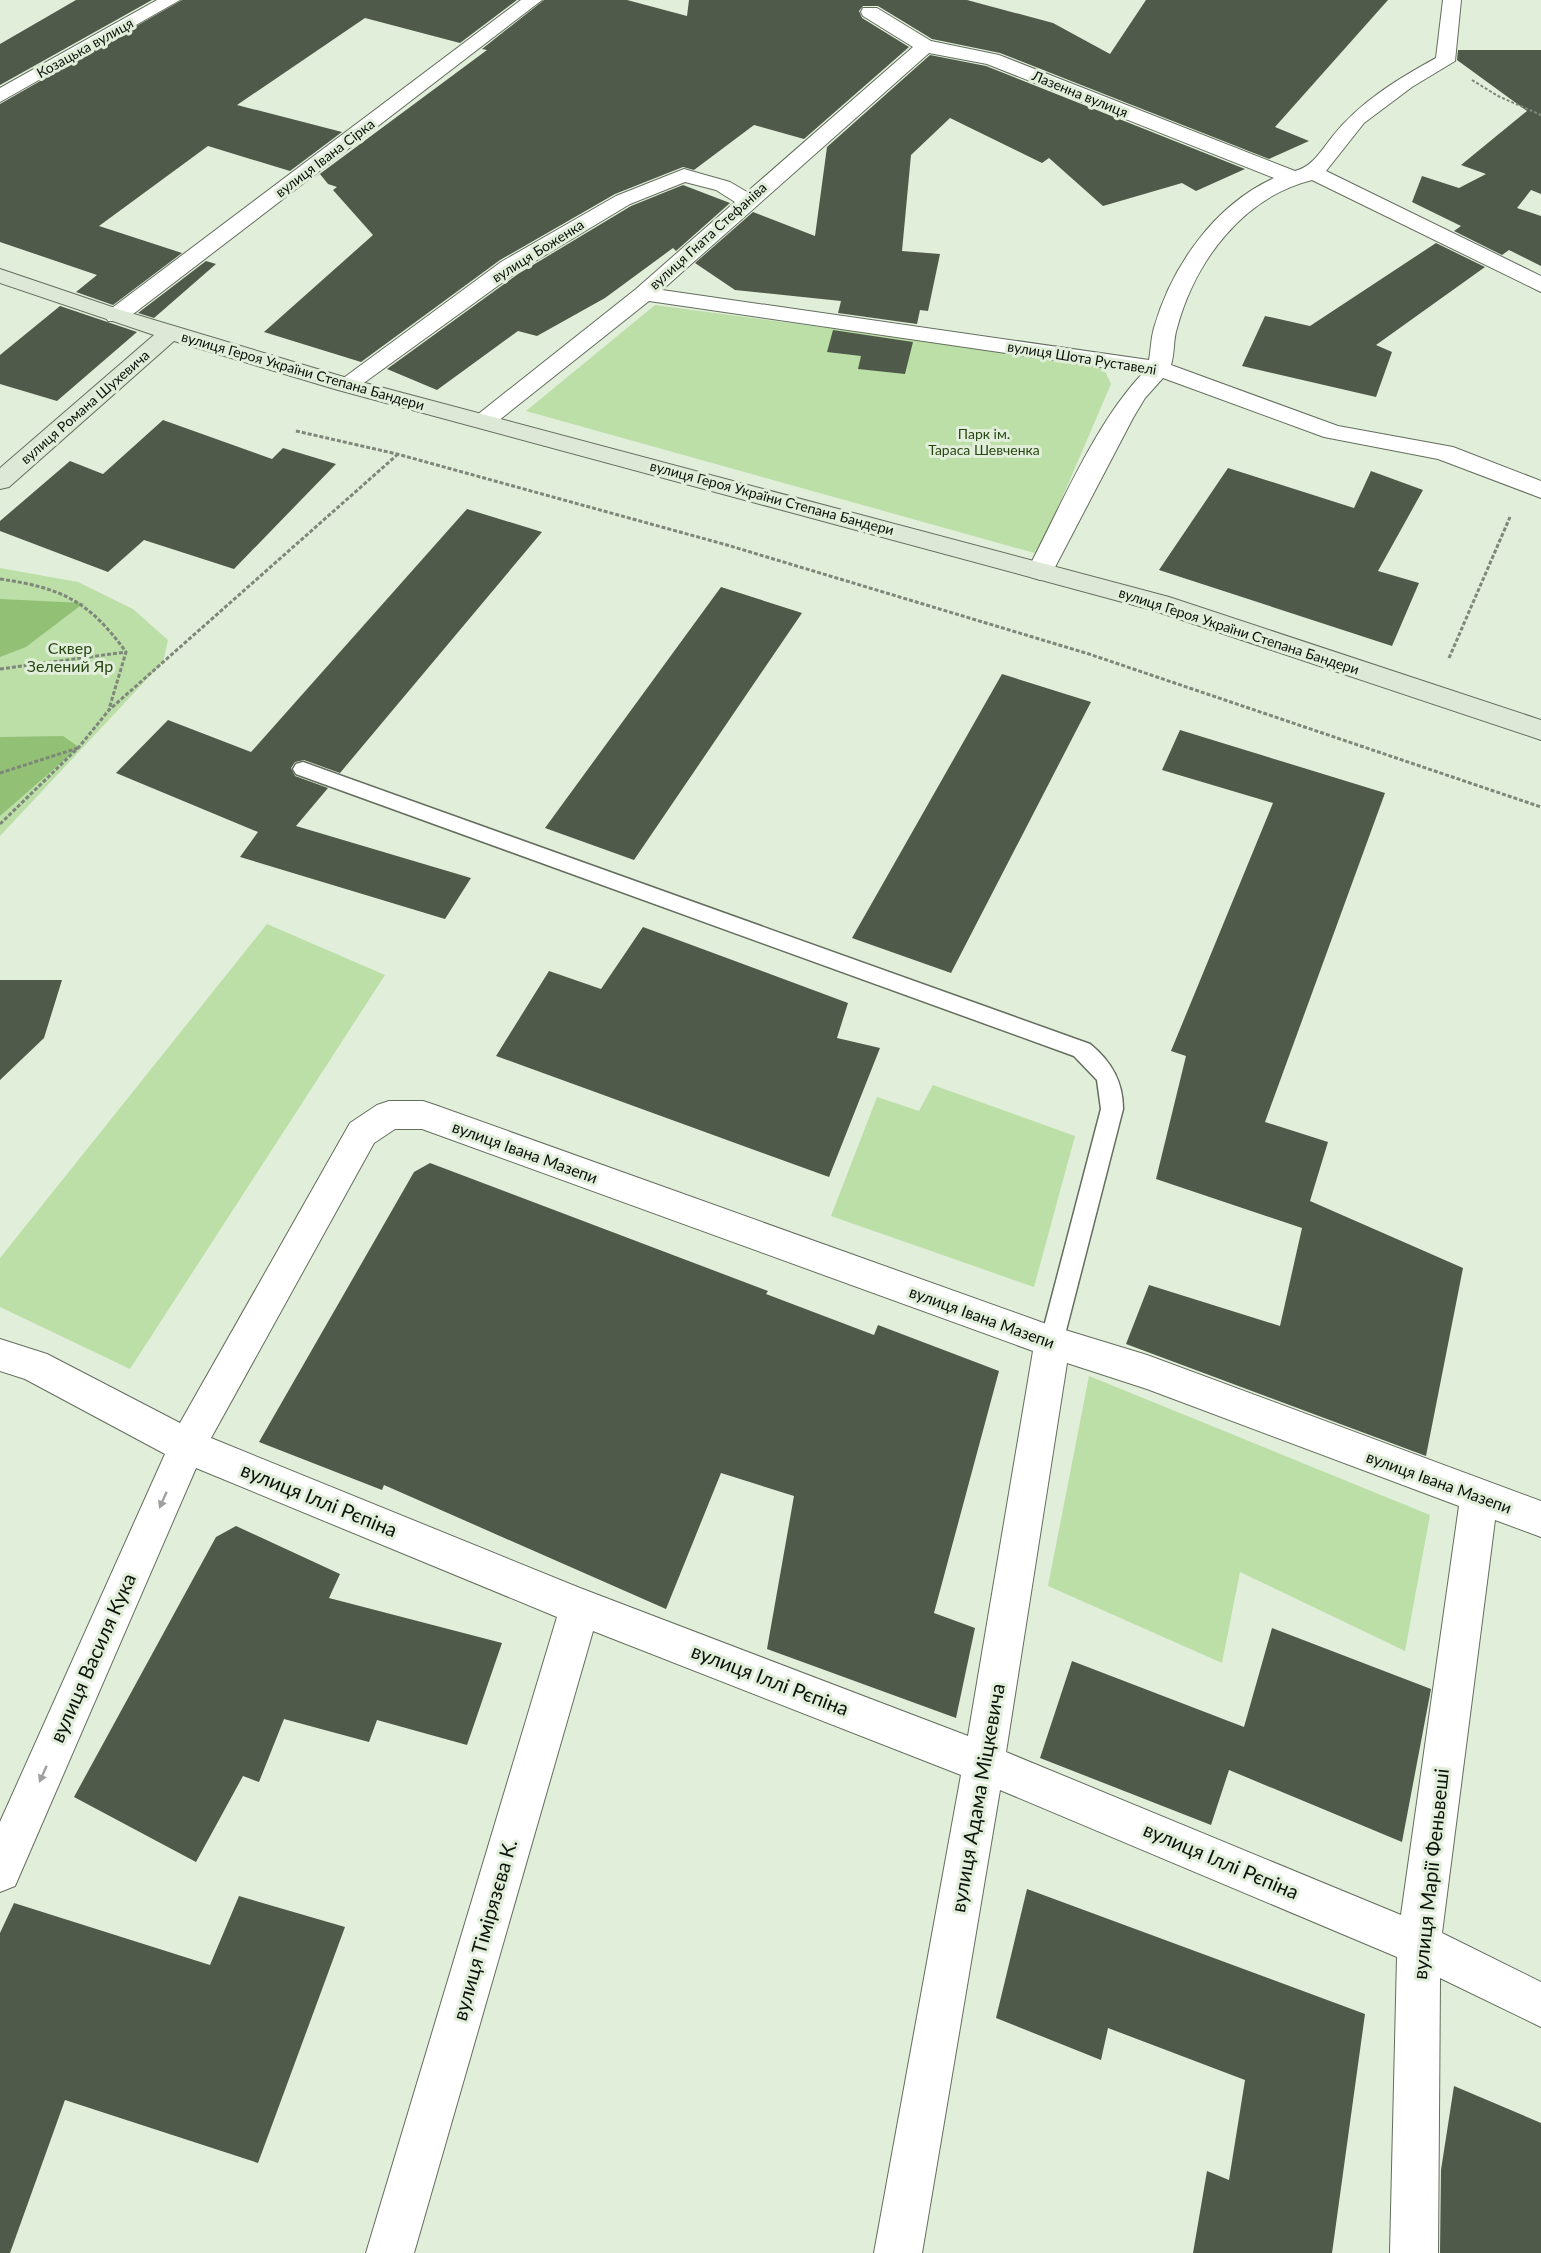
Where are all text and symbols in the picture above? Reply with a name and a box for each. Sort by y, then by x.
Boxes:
street label: Козацька вулиця [33,14,136,81]
street label: Лазенна вулиця [1029,66,1131,120]
street label: вулиця Івана Сірка [272,115,378,200]
street label: вулиця Гната Стефаніва [646,178,770,293]
street label: вулиця Боженка [489,216,587,286]
street label: вулиця Героя України Степана Бандери [180,328,426,413]
street label: вулиця Шота Руставелі [1006,337,1158,378]
street label: вулиця Романа Шухевича [17,346,153,467]
park label: Парк ім. Тараса Шевченка [928,425,1040,458]
street label: вулиця Героя України Степана Бандери [648,457,896,538]
street label: вулиця Героя України Степана Бандери [1117,584,1362,678]
park label: Сквер Зелений Яр [27,638,113,675]
street label: вулиця Івана Мазепи [450,1116,600,1187]
street label: вулиця Івана Мазепи [907,1281,1057,1352]
street label: вулиця Івана Мазепи [1364,1446,1514,1517]
street label: вулиця Іллі Рєпіна [238,1457,401,1541]
one-way arrow [159,1491,168,1508]
street label: вулиця Василя Кука [44,1569,140,1746]
street label: вулиця Іллі Рєпіна [688,1638,852,1720]
street label: вулиця Адама Міцкевича [945,1682,1009,1914]
one-way arrow [38,1766,47,1783]
street label: вулиця Марії Феньвеші [1407,1767,1453,1981]
street label: вулиця Іллі Рєпіна [1140,1817,1303,1904]
street label: вулиця Тімірязєва К. [447,1836,521,2023]

